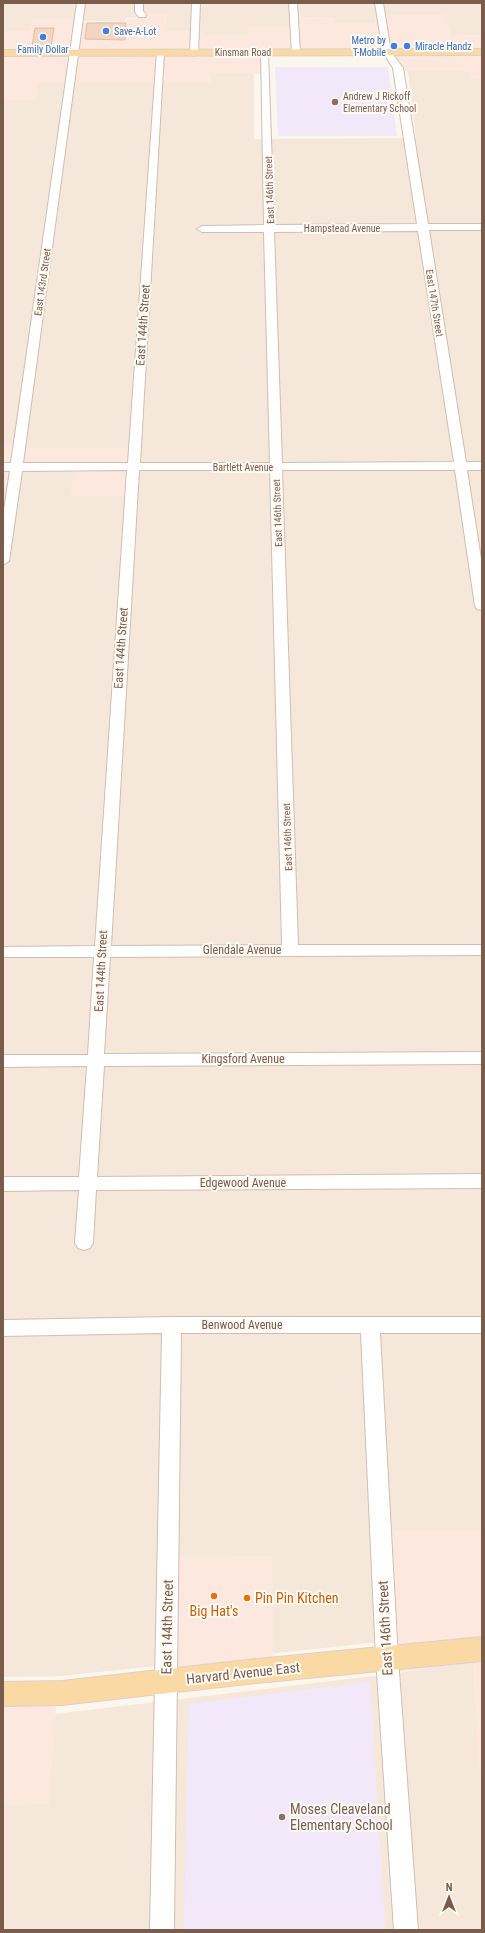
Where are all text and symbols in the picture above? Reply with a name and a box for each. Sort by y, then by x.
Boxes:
marker: Save-A-Lot [101,26,111,36]
place label: Save-A-Lot [114,26,156,37]
marker: Family Dollar [38,32,48,42]
place label: Metro by T-Mobile [351,35,386,58]
marker: Metro by T-Mobile [389,41,399,51]
marker: Miracle Handz [402,41,412,51]
place label: Miracle Handz [415,41,472,52]
place label: Family Dollar [17,44,69,55]
street label: Kinsman Road [215,47,271,58]
place label: Andrew J Rickoff Elementary School [343,91,416,114]
marker: Andrew J Rickoff Elementary School [330,97,340,107]
street label: East 146th Street [263,156,276,224]
street label: Hampstead Avenue [304,223,381,234]
street label: East 143rd Street [32,248,53,317]
street label: East 147th Street [424,269,445,338]
street label: East 144th Street [133,283,153,366]
street label: Bartlett Avenue [213,462,274,473]
street label: East 146th Street [271,479,284,547]
street label: East 144th Street [111,606,131,689]
street label: East 146th Street [281,803,294,871]
street label: East 144th Street [92,930,110,1012]
street label: Glendale Avenue [203,943,282,957]
street label: Kingsford Avenue [201,1052,285,1066]
street label: Edgewood Avenue [200,1176,287,1190]
street label: Benwood Avenue [201,1318,283,1332]
street label: East 144th Street [158,1579,176,1675]
street label: East 146th Street [375,1580,395,1676]
place label: Pin Pin Kitchen [255,1590,339,1606]
marker: Big Hat's [209,1591,219,1601]
marker: Pin Pin Kitchen [242,1593,252,1603]
place label: Big Hat's [190,1603,238,1619]
street label: Harvard Avenue East [185,1659,301,1687]
place label: Moses Cleaveland Elementary School [290,1801,393,1833]
marker: Moses Cleaveland Elementary School [277,1812,287,1822]
north arrow [429,1877,469,1917]
text: N [446,1881,453,1894]

